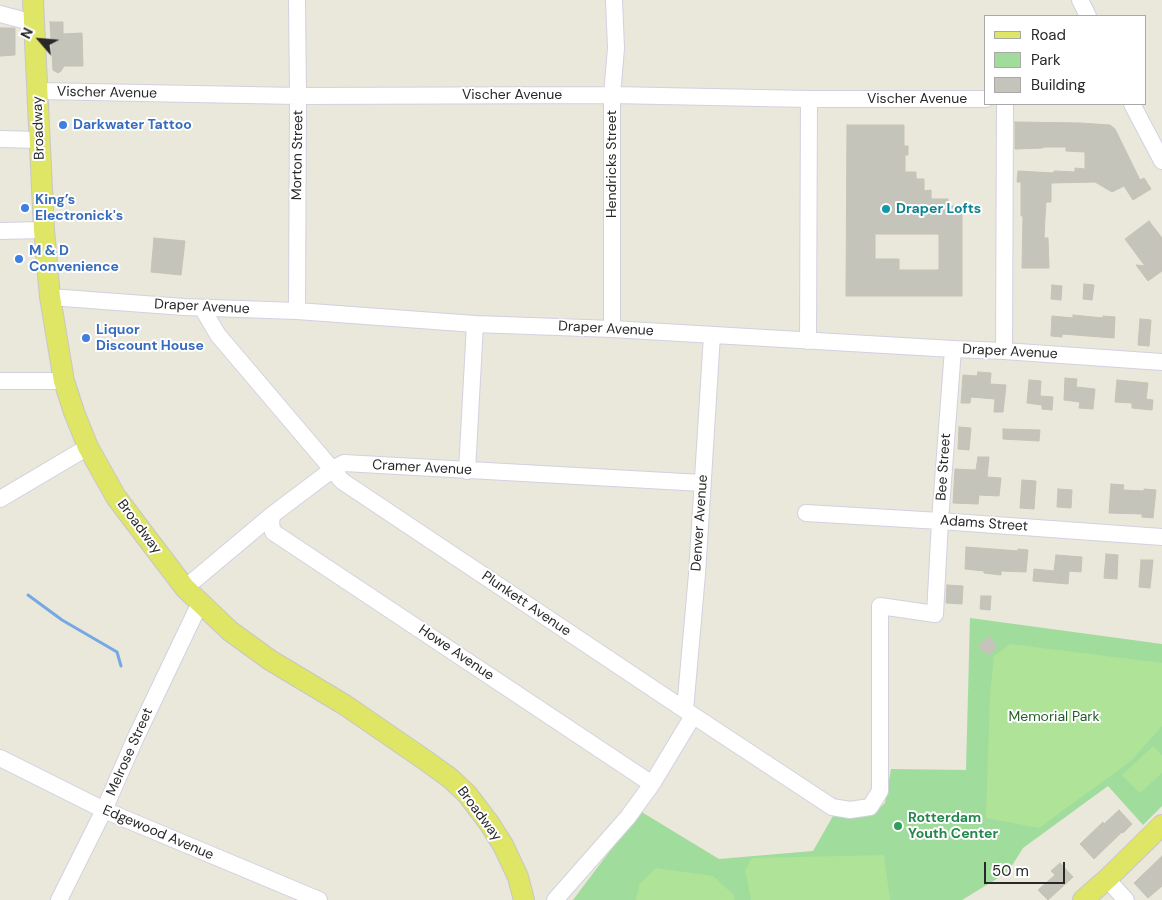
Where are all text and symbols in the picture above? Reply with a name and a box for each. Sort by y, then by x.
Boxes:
north arrow [15,15,65,65]
legend [984,15,1147,105]
text: N [16,25,37,42]
text: Road [1031,25,1066,45]
text: Park [1031,50,1061,70]
text: Building [1031,75,1086,95]
street label: Vischer Avenue [57,84,157,102]
street label: Vischer Avenue [462,87,562,103]
street label: Vischer Avenue [867,91,967,107]
street label: Broadway [29,96,49,160]
street label: Morton Street [289,110,307,200]
street label: Hendricks Street [604,110,620,218]
place label: Darkwater Tattoo [73,117,192,133]
marker: Darkwater Tattoo [57,119,69,131]
place label: King’s Electronick's [35,192,123,224]
place label: Draper Lofts [896,201,981,217]
marker: King’s Electronick's [19,202,31,214]
marker: Draper Lofts [880,203,892,215]
place label: M & D Convenience [29,243,119,276]
marker: M & D Convenience [13,253,25,265]
street label: Draper Avenue [154,296,250,318]
street label: Draper Avenue [558,318,654,340]
place label: Liquor Discount House [96,322,204,354]
marker: Liquor Discount House [80,332,92,344]
street label: Draper Avenue [962,341,1058,363]
street label: Bee Street [933,433,955,501]
street label: Cramer Avenue [372,457,472,479]
street label: Denver Avenue [688,474,712,572]
street label: Broadway [113,497,165,557]
street label: Adams Street [939,513,1029,535]
street label: Plunkett Avenue [478,568,574,640]
street label: Howe Avenue [415,622,497,684]
street label: Melrose Street [103,705,157,799]
park label: Memorial Park [1008,709,1100,725]
street label: Broadway [453,784,505,844]
street label: Edgewood Avenue [100,802,216,864]
place label: Rotterdam Youth Center [908,810,998,842]
marker: Rotterdam Youth Center [892,820,904,832]
scale bar [987,852,1068,884]
text: 50 m [992,861,1029,881]

